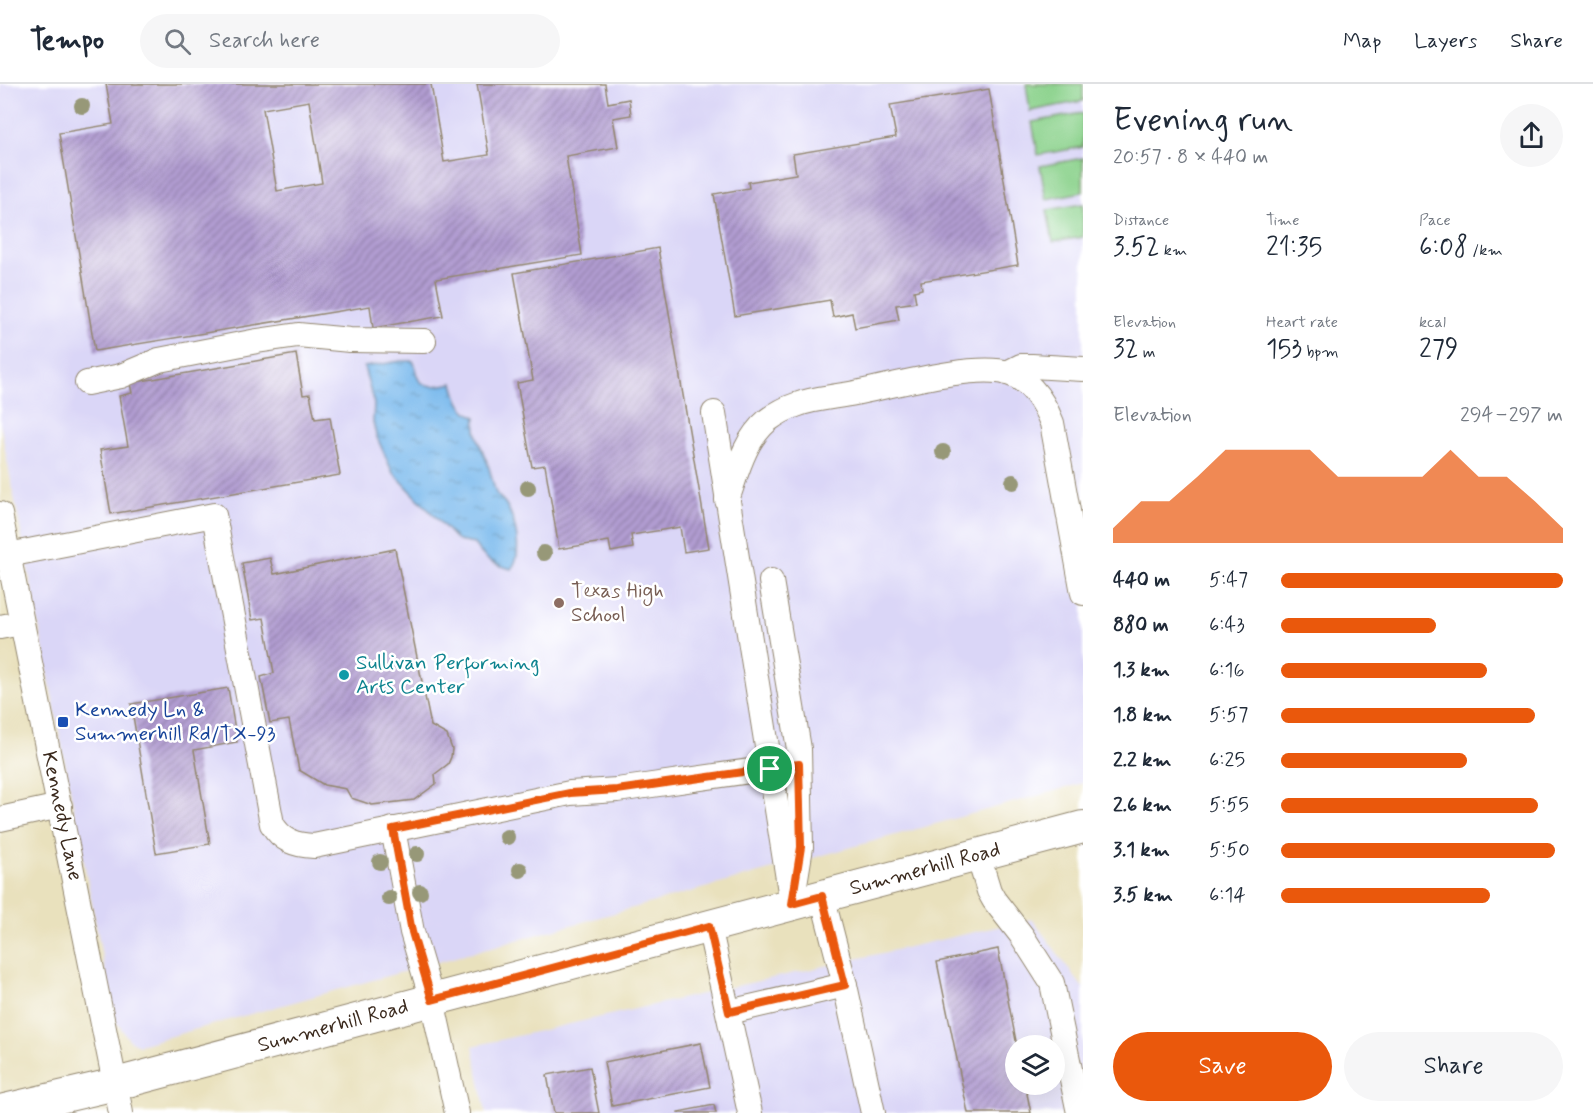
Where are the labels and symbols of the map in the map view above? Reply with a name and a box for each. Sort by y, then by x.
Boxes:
place label: Texas High School [571,577,664,629]
marker: Texas High School [552,596,566,610]
place label: Sullivan Performing Arts Center [356,649,539,701]
marker: Sullivan Performing Arts Center [337,668,351,682]
place label: Kennedy Ln & Summerhill Rd/TX-93 [75,696,276,748]
marker: Kennedy Ln & Summerhill Rd/TX-93 [56,715,70,729]
pin [744,743,795,794]
street label: Kennedy Lane [35,749,89,883]
street label: Summerhill Road [847,835,1003,903]
street label: Summerhill Road [255,992,411,1060]

